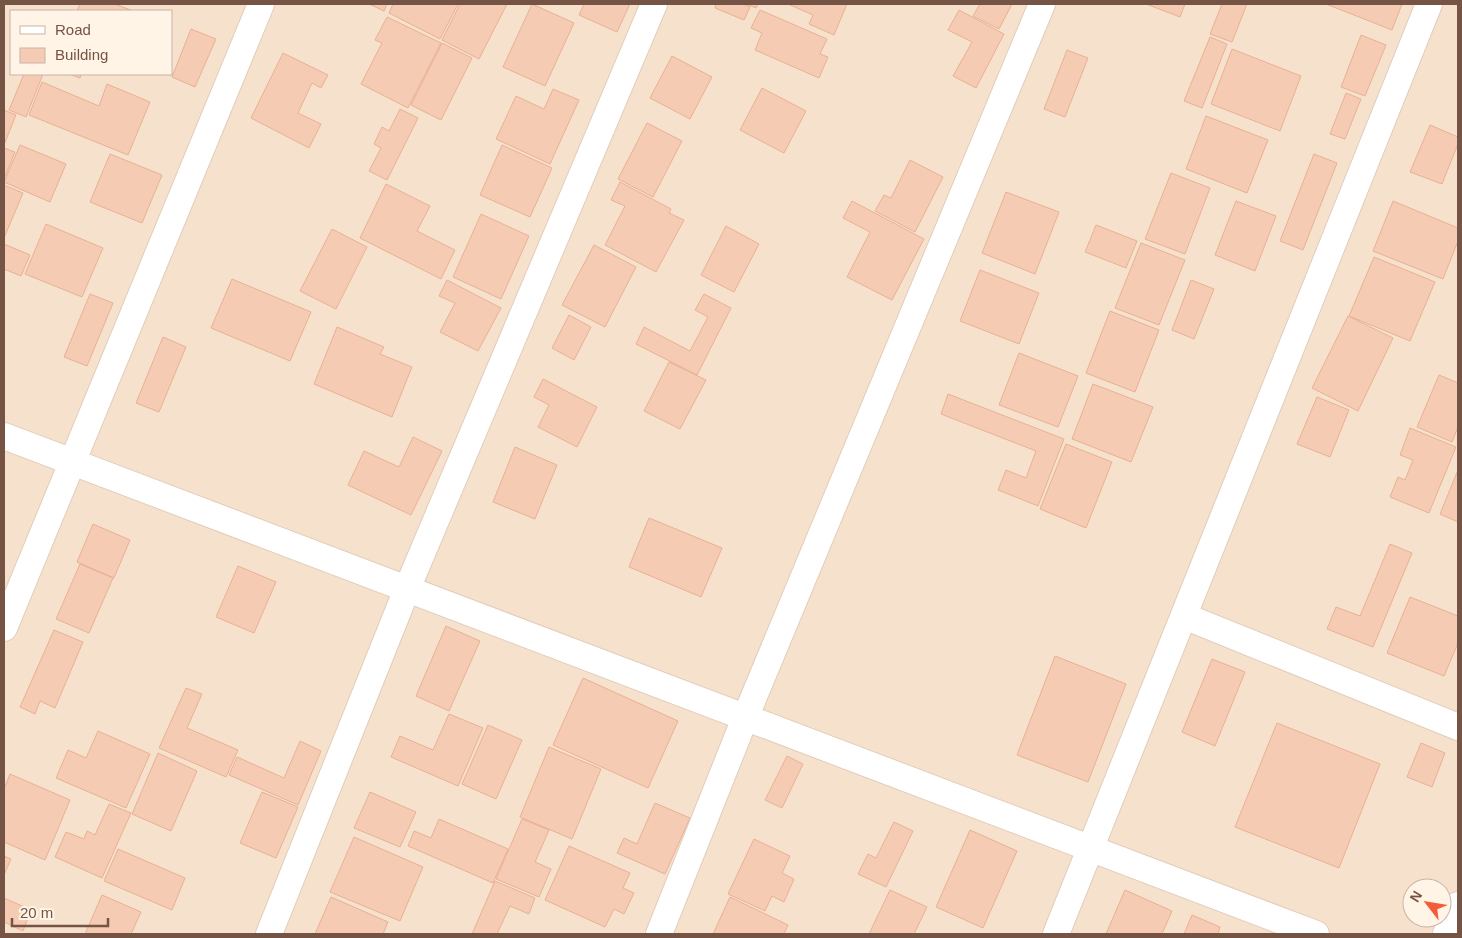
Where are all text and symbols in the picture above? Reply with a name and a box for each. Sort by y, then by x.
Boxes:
legend [10,10,172,75]
text: Road [55,21,91,38]
text: Building [55,46,108,63]
north arrow [1402,878,1452,928]
text: N [1406,888,1425,905]
scale bar [12,896,109,928]
text: 20 m [20,904,53,921]

